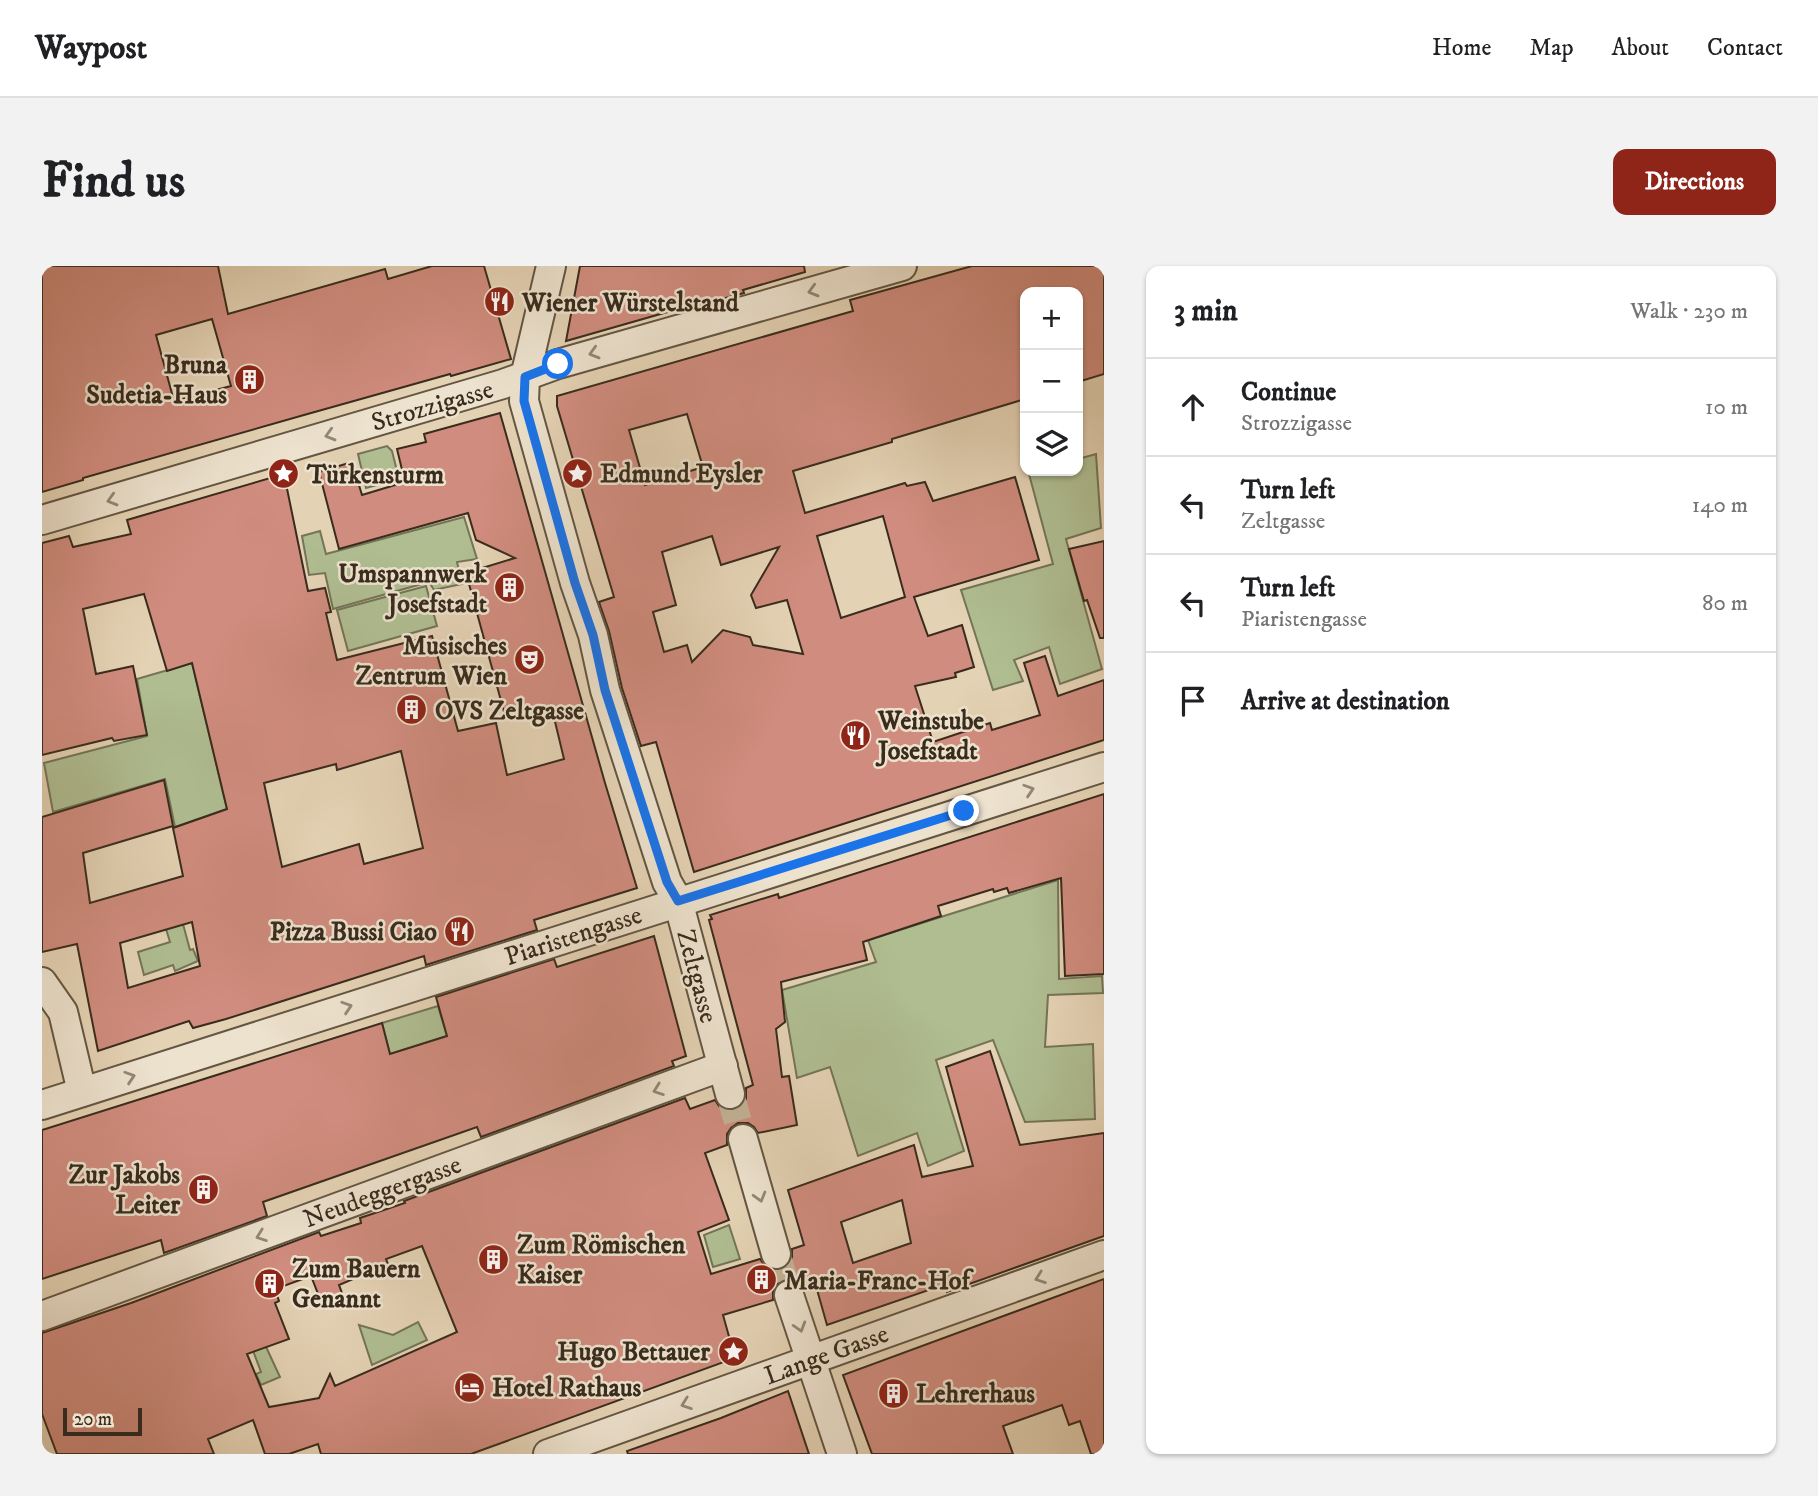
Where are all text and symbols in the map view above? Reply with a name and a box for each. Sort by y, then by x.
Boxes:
text: Waypost [35,28,147,69]
text: Home [1432,33,1491,63]
text: Map [1529,33,1574,63]
text: About [1612,33,1669,63]
text: Contact [1707,33,1783,63]
button: Directions [1613,149,1776,215]
text: Find us [42,151,185,213]
one-way arrow [807,283,819,298]
restaurant icon: Wiener Würstelstand [482,285,516,319]
place label: Wiener Würstelstand [521,287,740,320]
map controls [1020,287,1083,476]
button: + [1020,287,1083,350]
text: 3 min [1174,293,1238,330]
text: Walk · 230 m [1630,297,1748,326]
one-way arrow [589,345,601,360]
route start [542,348,573,379]
place label: Bruna Sudetia-Haus [86,349,228,412]
button: − [1020,350,1083,413]
building icon: Bruna Sudetia-Haus [233,362,267,396]
street label: Strozzigasse [368,373,497,440]
text: Continue [1241,376,1336,409]
icon: ahead [1174,388,1212,426]
text: 10 m [1705,393,1748,422]
text: Strozzigasse [1241,409,1352,438]
button: layers [1020,413,1083,476]
one-way arrow [325,427,337,442]
place icon: Edmund Eysler [560,456,594,490]
place icon: Türkensturm [267,457,301,491]
place label: Edmund Eysler [600,458,763,491]
place label: Türkensturm [306,459,445,492]
text: Turn left [1241,474,1335,507]
icon: left [1174,486,1212,524]
one-way arrow [106,491,118,506]
text: 140 m [1692,491,1748,520]
text: Zeltgasse [1241,507,1325,536]
place label: Umspannwerk Josefstadt [338,558,488,621]
building icon: Umspannwerk Josefstadt [493,571,527,605]
text: Turn left [1241,572,1335,605]
icon: left [1174,584,1212,622]
text: 80 m [1702,589,1748,618]
text: Piaristengasse [1241,605,1367,634]
place label: Musisches Zentrum Wien [356,630,507,693]
theatre icon: Musisches Zentrum Wien [513,643,547,677]
icon: arrive [1174,682,1212,720]
text: Arrive at destination [1241,685,1450,718]
building icon: OVS Zeltgasse [395,693,429,727]
place label: OVS Zeltgasse [435,695,584,728]
place label: Weinstube Josefstadt [875,705,984,768]
restaurant icon: Weinstube Josefstadt [838,718,872,752]
one-way arrow [1022,784,1034,799]
route end [948,795,979,826]
street label: Piaristengasse [501,899,646,974]
restaurant icon: Pizza Bussi Ciao [443,914,477,948]
place label: Pizza Bussi Ciao [270,916,437,949]
street label: Zeltgasse [668,926,725,1027]
one-way arrow [340,1001,353,1015]
one-way arrow [124,1071,136,1085]
one-way arrow [653,1082,665,1096]
street label: Neudeggergasse [299,1149,466,1236]
place label: Zur Jakobs Leiter [68,1159,180,1222]
building icon: Zur Jakobs Leiter [186,1172,220,1206]
one-way arrow [751,1190,766,1202]
one-way arrow [255,1228,267,1242]
place label: Zum Römischen Kaiser [517,1229,686,1292]
building icon: Zum Römischen Kaiser [477,1242,511,1276]
place label: Zum Bauern Genannt [292,1253,421,1316]
building icon: Maria-Franc-Hof [744,1263,778,1297]
place label: Maria-Franc-Hof [784,1265,974,1298]
building icon: Zum Bauern Genannt [252,1266,286,1300]
one-way arrow [1034,1270,1046,1284]
street label: Lange Gasse [760,1318,893,1393]
one-way arrow [791,1321,806,1333]
place icon: Hugo Bettauer [716,1334,750,1368]
place label: Hugo Bettauer [557,1336,710,1369]
hotel icon: Hotel Rathaus [452,1370,486,1404]
place label: Hotel Rathaus [492,1372,641,1405]
building icon: Lehrerhaus [876,1376,910,1410]
place label: Lehrerhaus [916,1378,1035,1411]
one-way arrow [681,1396,693,1410]
scale bar [63,1405,142,1437]
text: 20 m [74,1408,112,1431]

